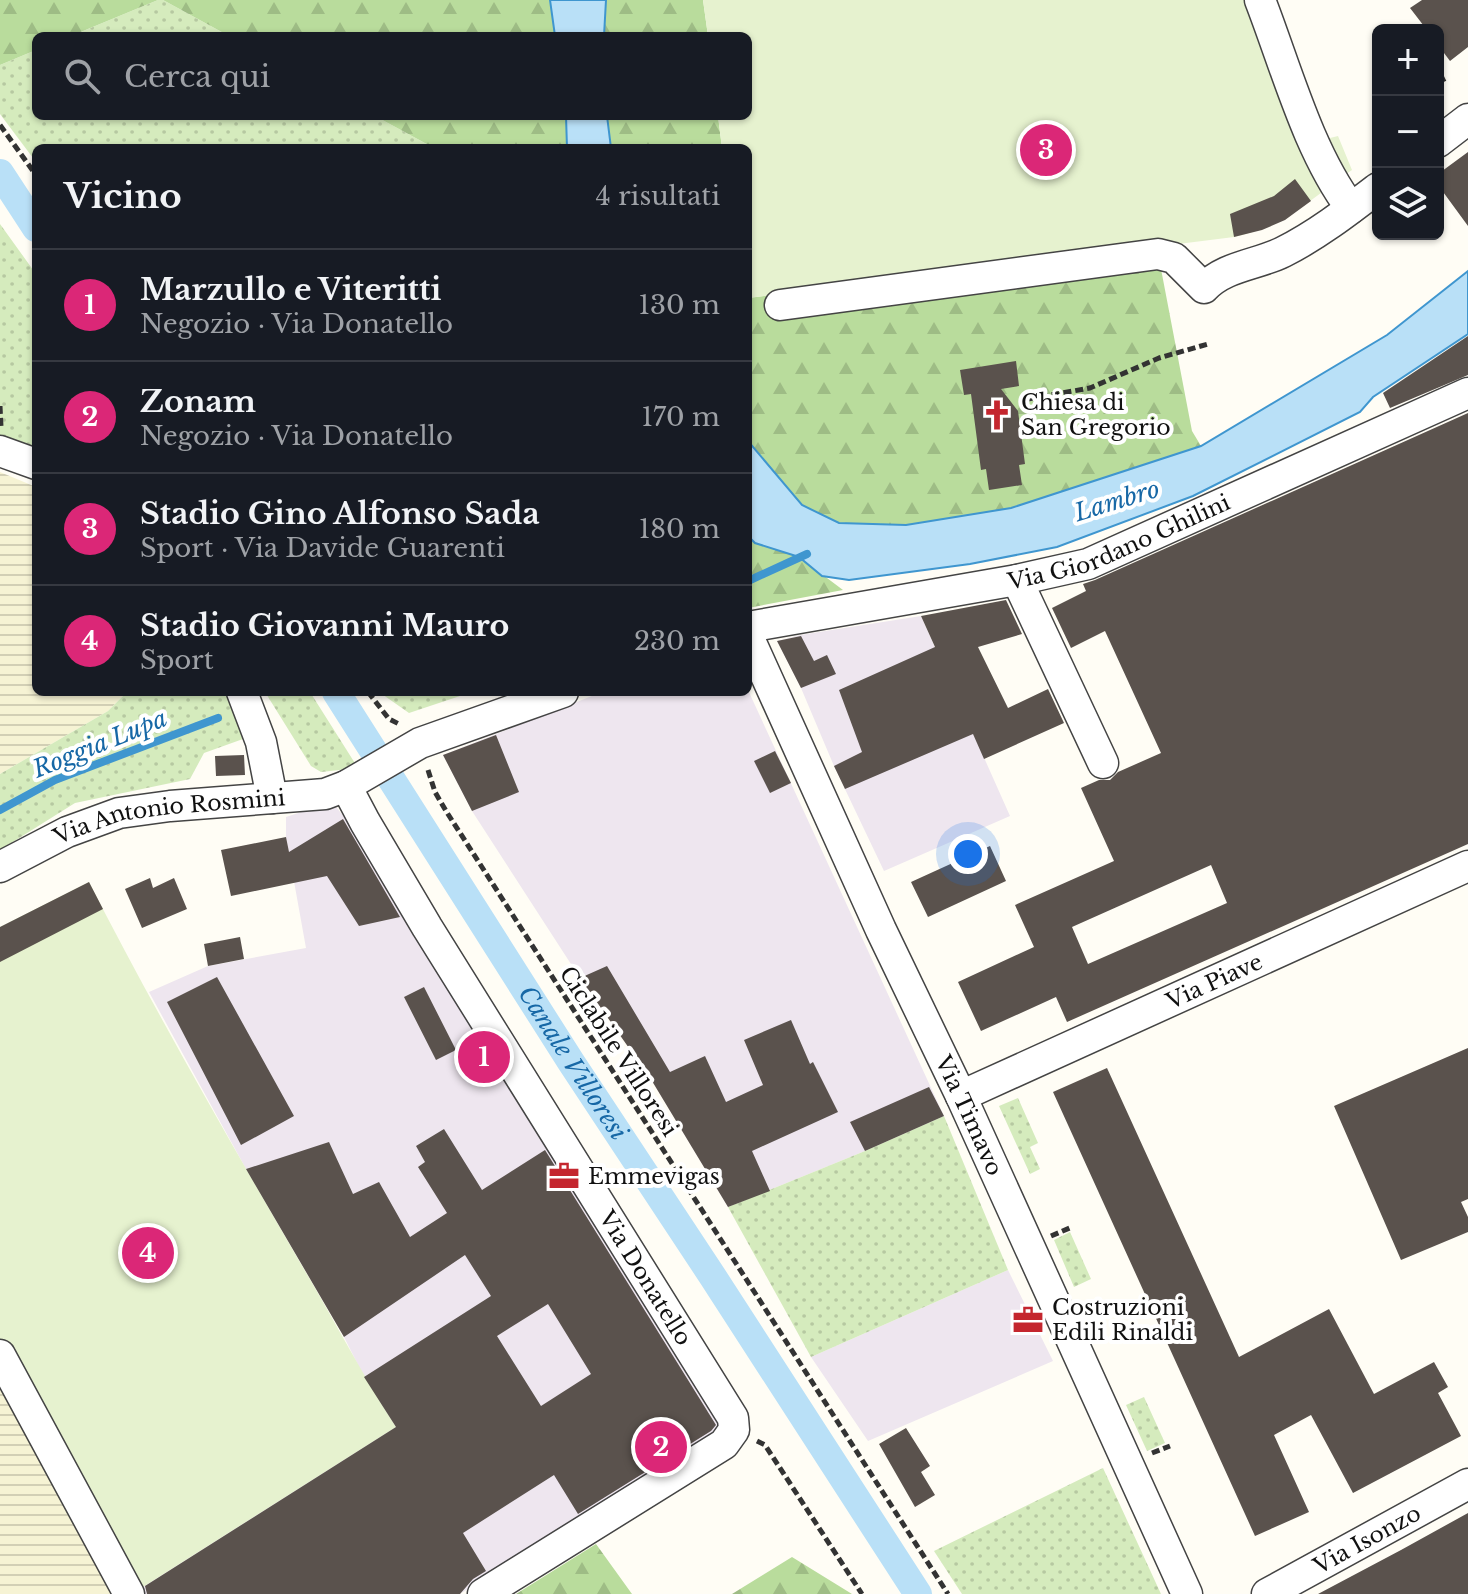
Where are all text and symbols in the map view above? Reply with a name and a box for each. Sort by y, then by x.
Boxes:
map controls [1372,24,1444,240]
button: + [1372,24,1444,96]
search box [32,32,752,120]
icon: search [60,54,104,98]
text: Cerca qui [124,58,270,95]
button: − [1372,96,1444,168]
pin: 3 [1020,120,1072,180]
button: layers [1372,168,1444,240]
text: Vicino [64,175,182,217]
text: 4 risultati [595,180,720,212]
text: Marzullo e Viteritti [140,271,441,308]
text: 1 [84,289,96,321]
text: 130 m [638,289,720,321]
text: Negozio · Via Donatello [140,308,453,340]
text: Zonam [140,383,256,420]
place label: Chiesa di San Gregorio [1021,389,1171,441]
church icon: Chiesa di San Gregorio [980,398,1014,432]
text: 2 [82,401,98,433]
text: 170 m [641,401,720,433]
text: Negozio · Via Donatello [140,420,453,452]
water label: Lambro [1070,474,1163,527]
street label: Via Giordano Ghilini [1005,489,1235,596]
text: Stadio Gino Alfonso Sada [140,495,540,532]
text: 3 [82,513,98,545]
text: 180 m [639,513,720,545]
text: Sport · Via Davide Guarenti [140,532,505,564]
text: Stadio Giovanni Mauro [140,607,509,644]
text: 4 [81,625,99,657]
text: 230 m [634,625,720,657]
text: Sport [140,644,214,676]
water label: Roggia Lupa [27,703,171,784]
street label: Via Antonio Rosmini [48,784,287,851]
your location [948,834,988,874]
street label: Via Piave [1161,948,1267,1016]
street label: Ciclabile Villoresi [554,961,684,1142]
water label: Canale Villoresi [512,980,634,1146]
pin: 1 [458,1027,510,1087]
street label: Via Timavo [929,1050,1008,1180]
office icon: Emmevigas [547,1159,581,1193]
place label: Emmevigas [588,1163,720,1190]
street label: Via Donatello [593,1205,697,1350]
pin: 4 [122,1223,174,1283]
place label: Costruzioni Edili Rinaldi [1052,1294,1193,1346]
office icon: Costruzioni Edili Rinaldi [1011,1303,1045,1337]
pin: 2 [635,1417,687,1477]
street label: Via Isonzo [1308,1500,1426,1580]

